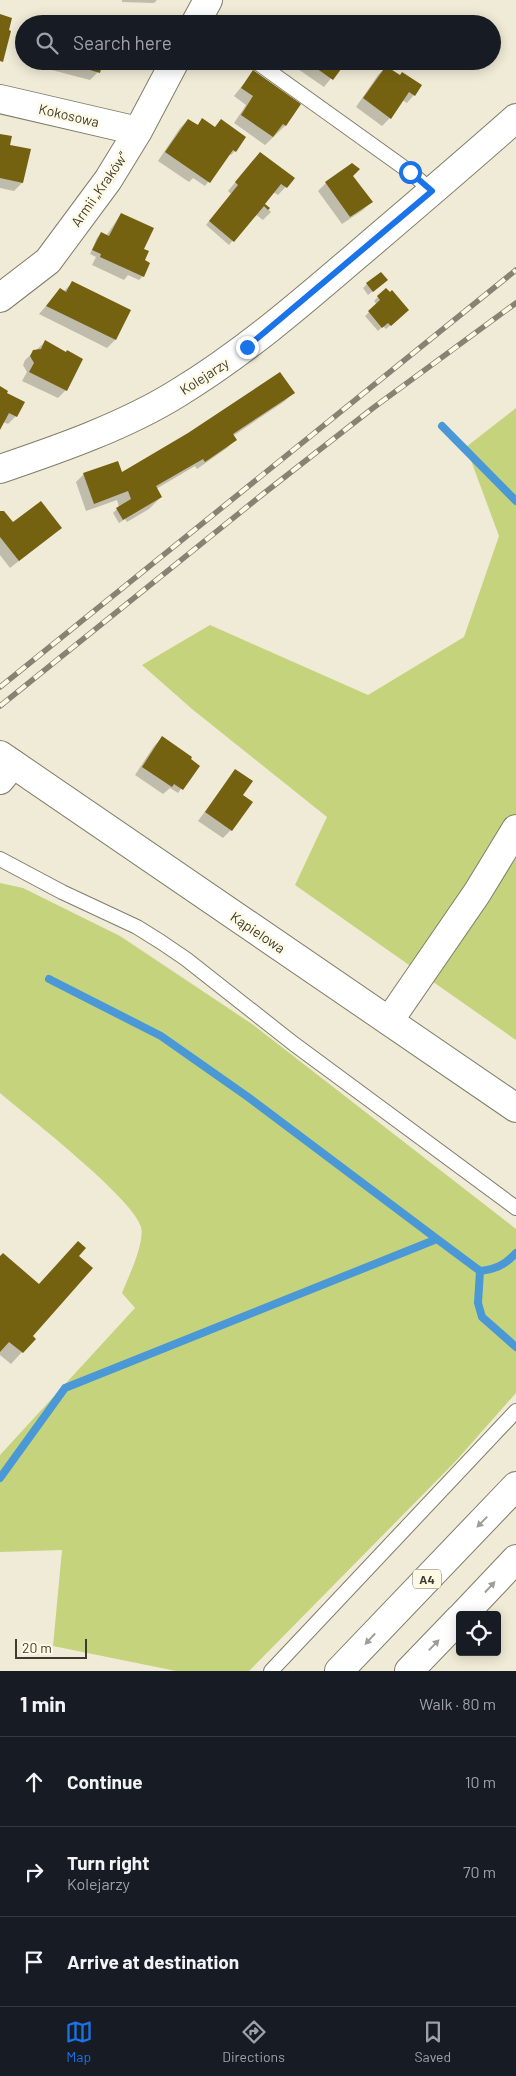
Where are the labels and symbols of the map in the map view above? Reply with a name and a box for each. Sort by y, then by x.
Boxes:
street label: Kokosowa [37,100,101,130]
street label: Armii „Kraków” [67,148,131,230]
route start [399,161,422,184]
route end [236,336,259,359]
street label: Kolejarzy [176,354,232,398]
street label: Kąpielowa [227,908,289,956]
one-way arrow [476,1515,488,1527]
road number: A4 [413,1570,441,1588]
one-way arrow [484,1582,496,1594]
one-way arrow [364,1633,376,1645]
scale bar [15,1636,88,1659]
one-way arrow [428,1639,440,1651]

